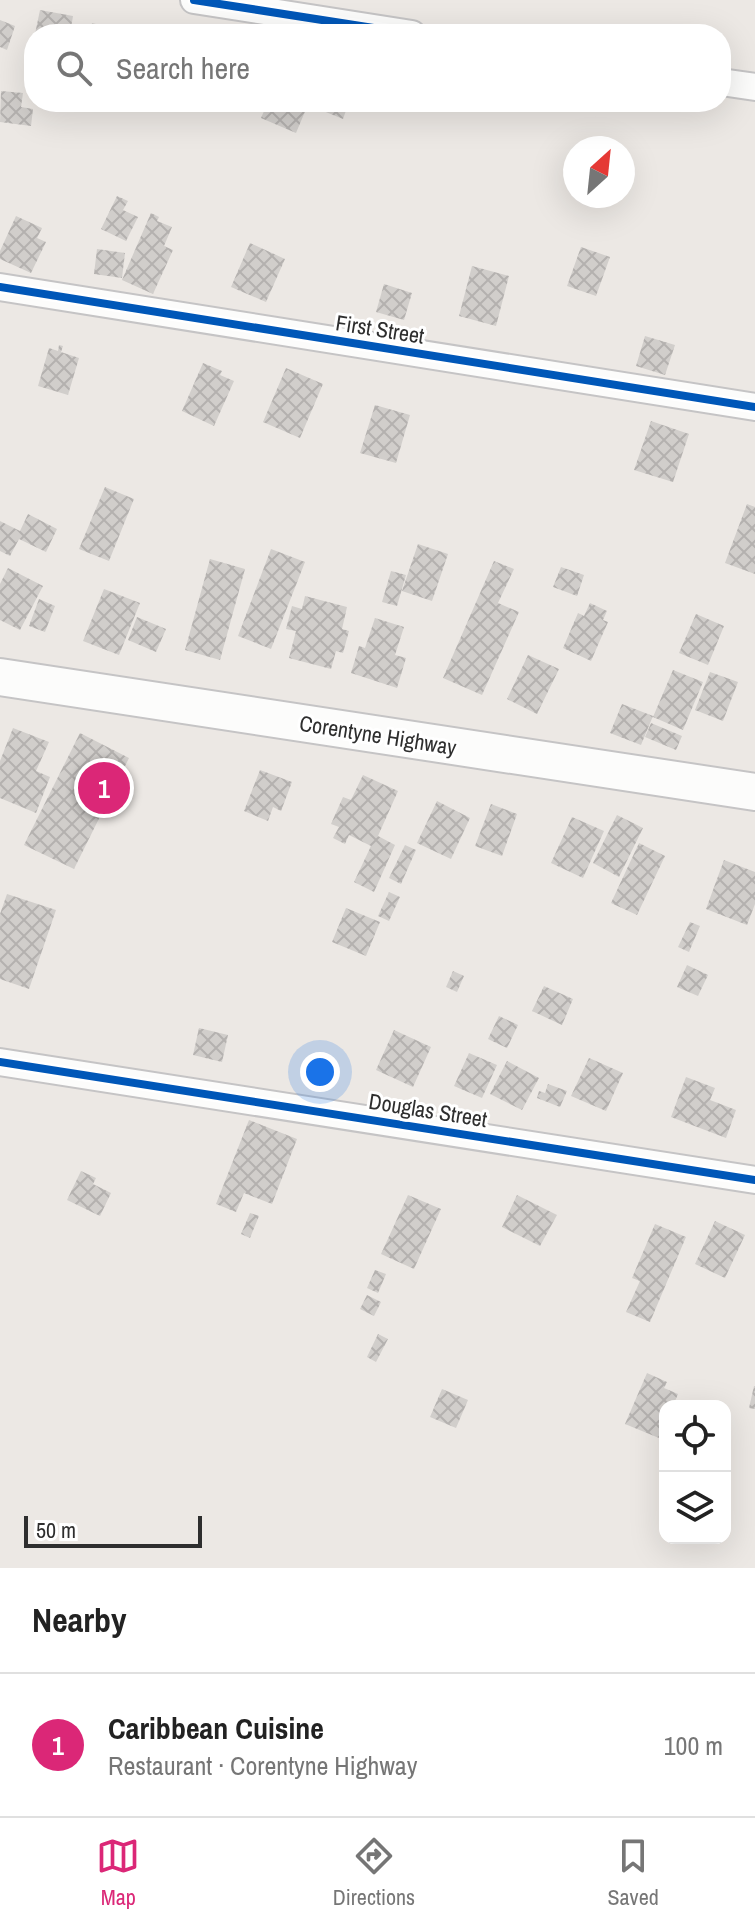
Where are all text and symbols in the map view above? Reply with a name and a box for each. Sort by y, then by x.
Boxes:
search box [24,24,731,112]
icon: search [52,46,96,90]
text: Search here [116,48,250,88]
north arrow [563,136,635,208]
street label: First Street [334,307,426,351]
street label: Corentyne Highway [297,708,459,762]
pin: 1 [78,758,130,818]
your location [300,1052,340,1092]
street label: Douglas Street [367,1086,489,1134]
map controls [659,1400,731,1544]
button: locate [659,1400,731,1472]
button: layers [659,1472,731,1544]
scale bar [24,1512,202,1548]
text: 50 m [36,1515,76,1545]
text: Nearby [32,1597,127,1643]
text: Caribbean Cuisine [108,1708,324,1748]
text: 1 [52,1728,64,1763]
text: 100 m [664,1728,723,1763]
text: Restaurant · Corentyne Highway [108,1748,417,1783]
tab: Map [96,1834,140,1912]
tab: Directions [333,1834,415,1912]
tab: Saved [608,1834,659,1912]

